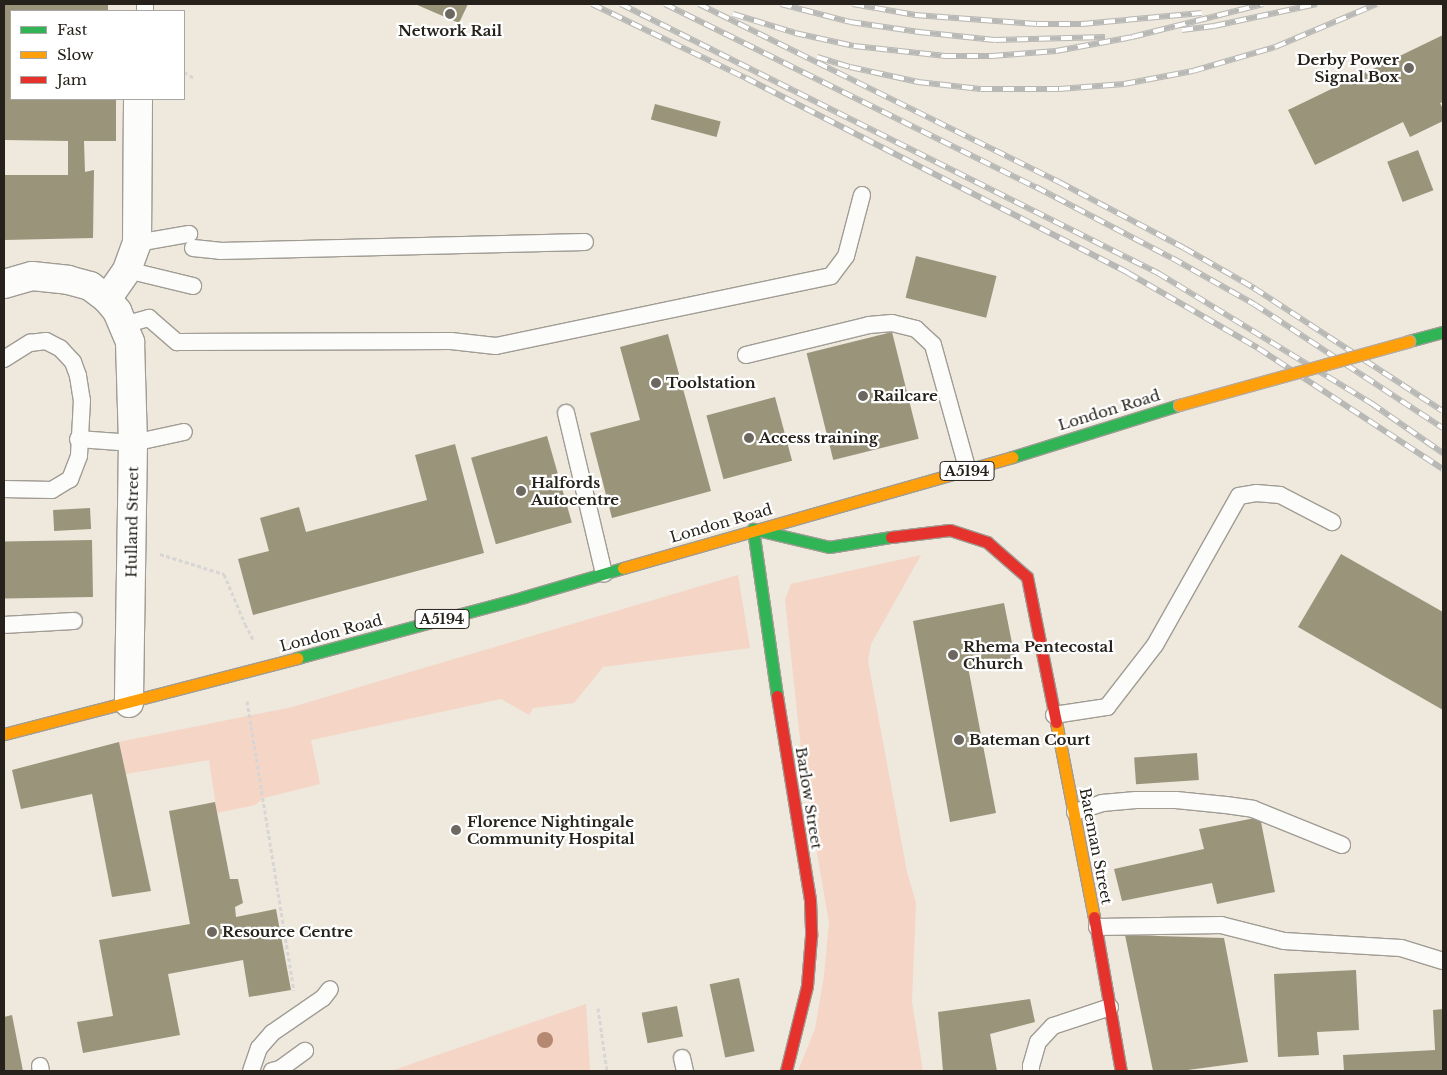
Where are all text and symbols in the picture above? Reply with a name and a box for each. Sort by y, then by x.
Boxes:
marker: Network Rail [444,8,456,20]
legend [10,10,185,100]
text: Fast [57,20,87,39]
place label: Network Rail [398,22,502,40]
text: Slow [57,45,94,64]
place label: Derby Power Signal Box [1296,50,1399,85]
marker: Derby Power Signal Box [1403,62,1415,74]
text: Jam [57,70,87,89]
place label: Toolstation [666,374,756,392]
marker: Toolstation [650,377,662,389]
street label: London Road [1056,386,1162,434]
place label: Railcare [873,387,938,405]
marker: Railcare [857,390,869,402]
place label: Access training [759,429,878,447]
marker: Access training [743,432,755,444]
road number: A5194 [940,460,994,482]
street label: Hulland Street [122,466,142,578]
place label: Halfords Autocentre [531,473,619,508]
marker: Halfords Autocentre [515,485,527,497]
street label: London Road [668,500,774,546]
road number: A5194 [414,608,470,630]
street label: London Road [278,611,384,655]
place label: Rhema Pentecostal Church [963,637,1113,672]
marker: Rhema Pentecostal Church [947,649,959,661]
place label: Bateman Court [969,731,1090,749]
marker: Bateman Court [953,734,965,746]
street label: Barlow Street [792,745,826,851]
street label: Bateman Street [1076,786,1116,906]
place label: Florence Nightingale Community Hospital [467,812,635,847]
marker: Florence Nightingale Community Hospital [449,823,463,837]
place label: Resource Centre [222,923,353,941]
marker: Resource Centre [206,926,218,938]

